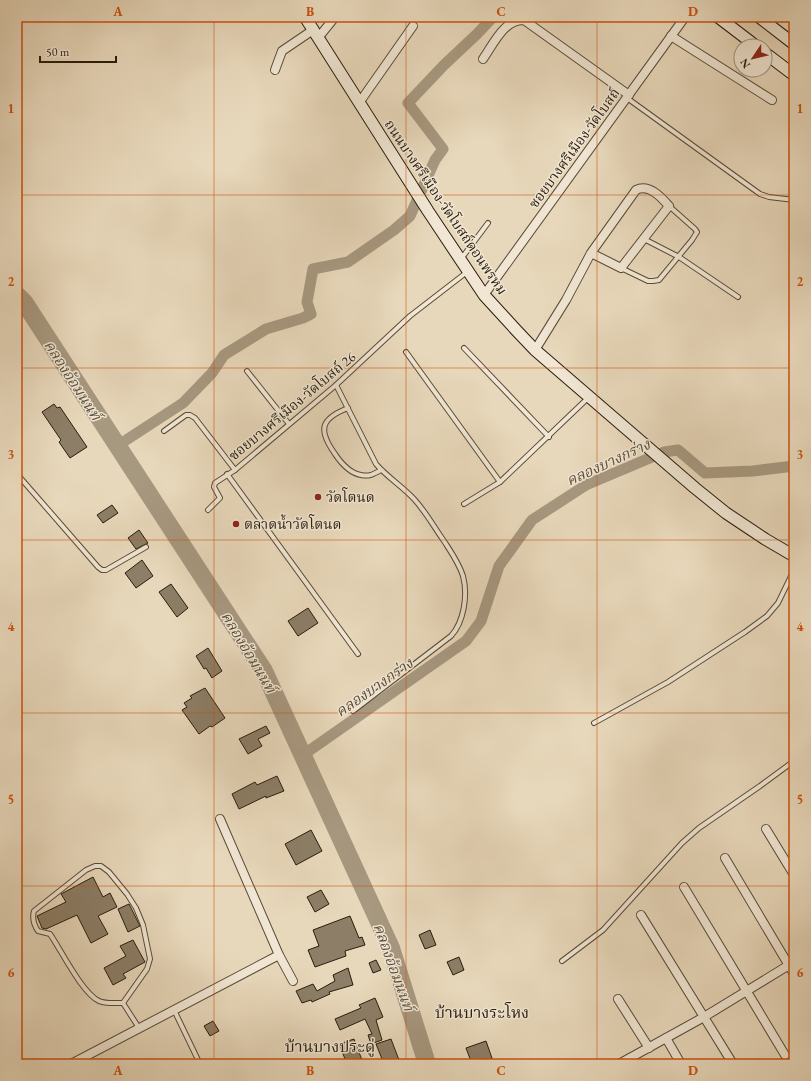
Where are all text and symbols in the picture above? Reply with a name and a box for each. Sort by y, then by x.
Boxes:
text: A [112,3,123,20]
text: B [306,3,314,20]
text: C [496,3,506,20]
text: D [688,3,698,20]
scale bar [40,38,116,64]
north arrow [733,38,773,78]
text: 50 m [46,44,70,60]
text: N [736,56,753,71]
street label: ซอยบางศรีเมือง-วัดโบสถ์ [524,84,624,212]
text: 1 [8,100,15,117]
text: 1 [797,100,804,117]
street label: ถนนบางศรีเมือง-วัดโบสถ์ดอนพรหม [381,115,512,298]
text: 2 [8,273,15,290]
text: 2 [797,273,804,290]
water label: คลองอ้อมนนท์ [40,336,107,426]
street label: ซอยบางศรีเมือง-วัดโบสถ์ 26 [224,347,359,464]
water label: คลองบางกร่าง [563,434,653,490]
text: 3 [8,446,15,463]
text: 3 [797,446,804,463]
place label: วัดโตนด [326,487,375,506]
marker: วัดโตนด [313,492,323,502]
place label: ตลาดน้ำวัดโตนด [244,514,341,533]
marker: ตลาดน้ำวัดโตนด [231,519,241,529]
water label: คลองอ้อมนนท์ [217,608,282,699]
text: 4 [8,618,15,635]
text: 4 [797,618,804,635]
water label: คลองบางกร่าง [331,653,417,721]
text: 5 [8,791,14,808]
text: 5 [797,791,803,808]
water label: คลองอ้อมนนท์ [369,921,420,1016]
text: 6 [8,964,15,981]
text: 6 [797,964,804,981]
district label: บ้านบางระโหง [435,1002,529,1023]
district label: บ้านบางประดู่ [285,1036,375,1057]
text: A [112,1062,123,1079]
text: B [306,1062,314,1079]
text: C [496,1062,506,1079]
text: D [688,1062,698,1079]

